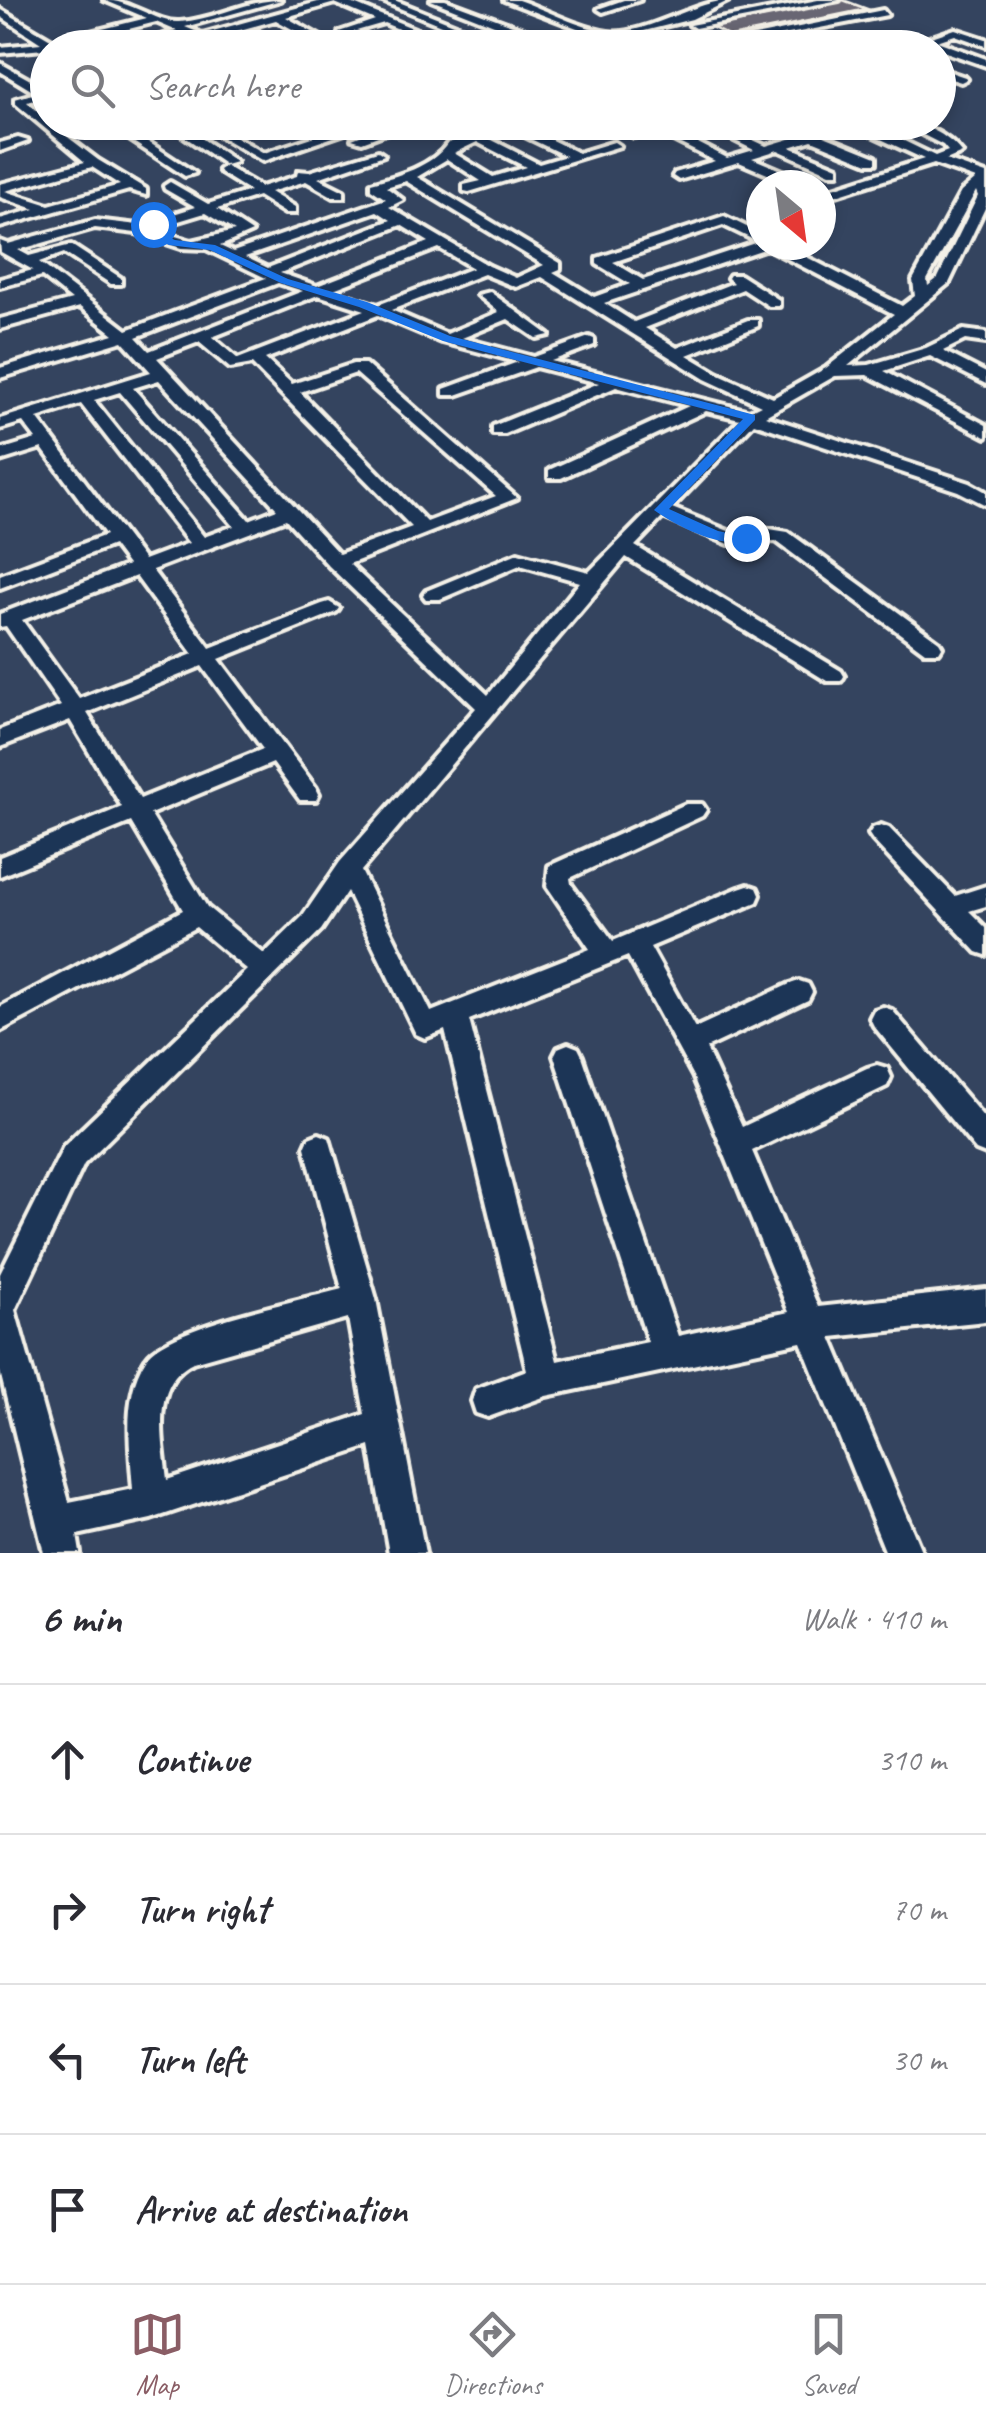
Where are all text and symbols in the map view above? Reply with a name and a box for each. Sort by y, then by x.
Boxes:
search box [30,30,956,140]
icon: search [65,58,120,113]
text: Search here [145,62,300,109]
north arrow [746,170,836,260]
route start [131,202,177,248]
route end [724,516,770,562]
text: 6 min [40,1592,121,1645]
text: Walk · 410 m [802,1598,946,1639]
icon: ahead [40,1732,95,1787]
text: Continue [135,1736,249,1783]
text: 310 m [877,1739,946,1780]
icon: right [40,1882,95,1937]
text: Turn right [135,1886,269,1933]
text: 70 m [892,1889,946,1930]
icon: left [40,2032,95,2087]
text: Turn left [135,2036,245,2083]
text: 30 m [892,2039,946,2080]
icon: arrive [40,2182,95,2237]
text: Arrive at destination [135,2186,407,2233]
tab: Map [130,2307,185,2402]
tab: Directions [444,2307,542,2402]
tab: Saved [801,2307,856,2402]

